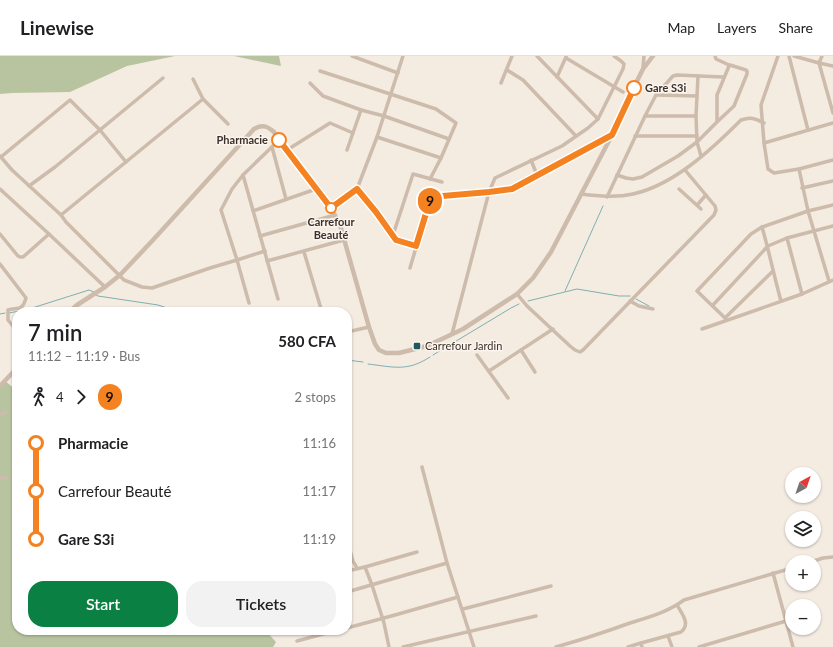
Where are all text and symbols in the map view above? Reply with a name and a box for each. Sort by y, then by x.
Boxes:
text: Linewise [20,16,94,39]
text: Map [667,19,695,36]
text: Layers [717,19,757,36]
text: Share [779,19,813,36]
marker: Gare S3i [626,80,642,96]
place label: Gare S3i [645,81,686,94]
marker: Pharmacie [271,132,287,148]
place label: Pharmacie [217,133,268,146]
line badge: 9 [417,188,443,214]
text: 9 [426,192,434,209]
marker: Carrefour Beauté [325,202,337,214]
place label: Carrefour Beauté [307,215,355,241]
text: 7 min [28,319,82,346]
text: 580 CFA [278,332,336,350]
place label: Carrefour Jardin [425,339,502,352]
marker: Carrefour Jardin [412,341,422,351]
text: 11:12 – 11:19 · Bus [28,348,140,364]
icon: walk [28,386,50,408]
icon: forward [70,386,92,408]
text: 9 [106,388,114,405]
text: 4 [56,389,64,405]
text: 2 stops [295,389,336,405]
text: Pharmacie [58,434,128,452]
text: 11:16 [303,435,336,451]
north arrow [785,467,821,503]
map controls [785,467,821,635]
text: Carrefour Beauté [58,482,171,500]
text: 11:17 [303,483,336,499]
button: layers [785,511,821,547]
text: Gare S3i [58,530,114,548]
text: 11:19 [303,531,336,547]
button: + [785,555,821,591]
button: Start [28,581,178,627]
button: Tickets [186,581,336,627]
button: − [785,599,821,635]

